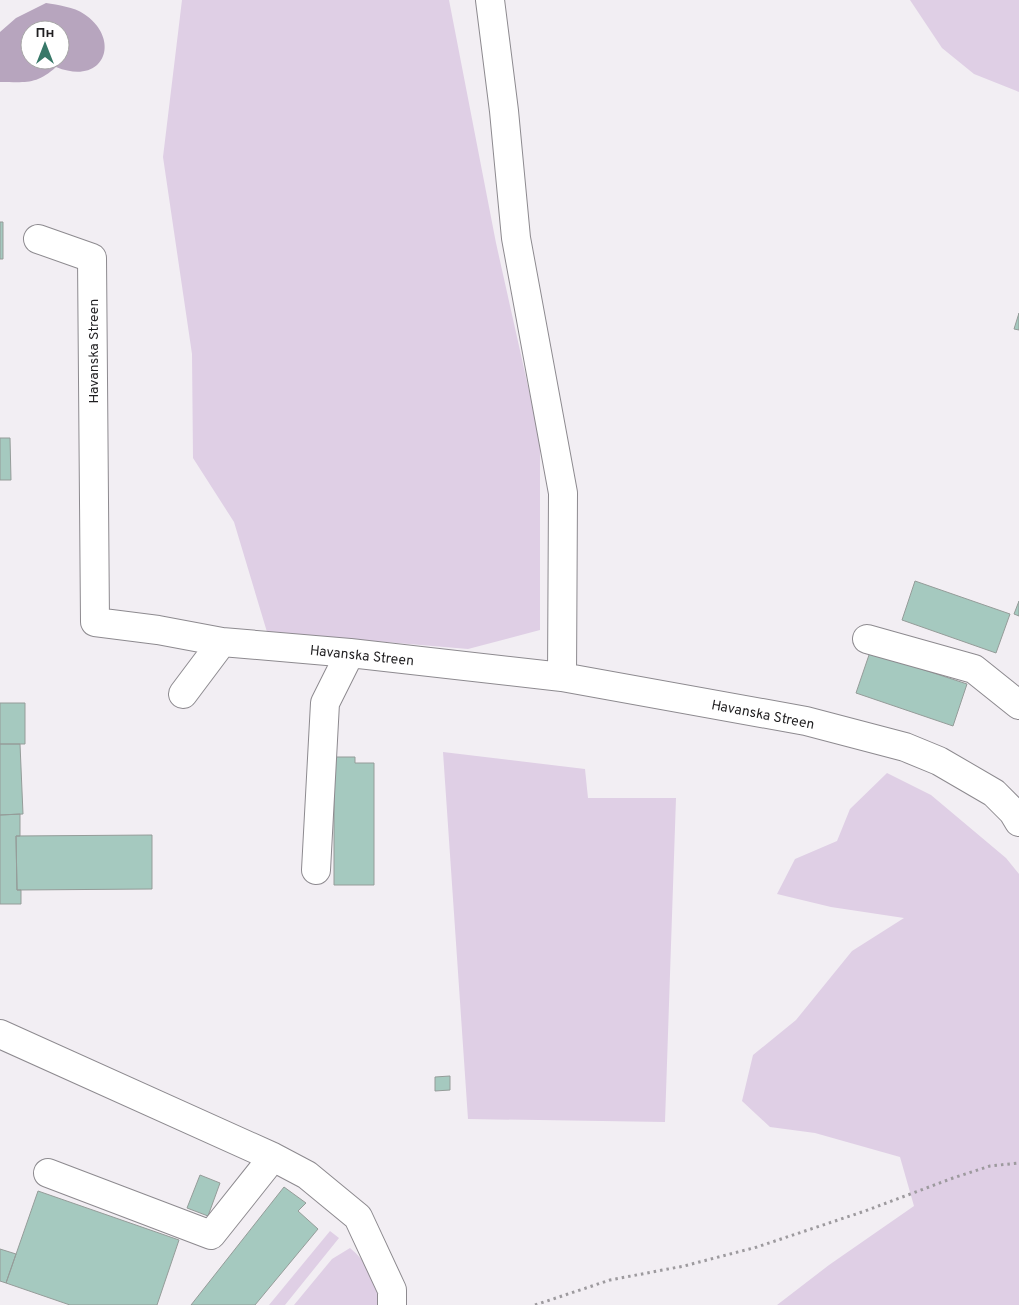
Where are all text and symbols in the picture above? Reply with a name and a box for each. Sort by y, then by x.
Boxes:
north arrow [20,20,70,70]
text: Пн [36,25,54,42]
street label: Havanska Streen [86,299,103,403]
street label: Havanska Streen [309,643,415,670]
street label: Havanska Streen [710,697,816,734]

